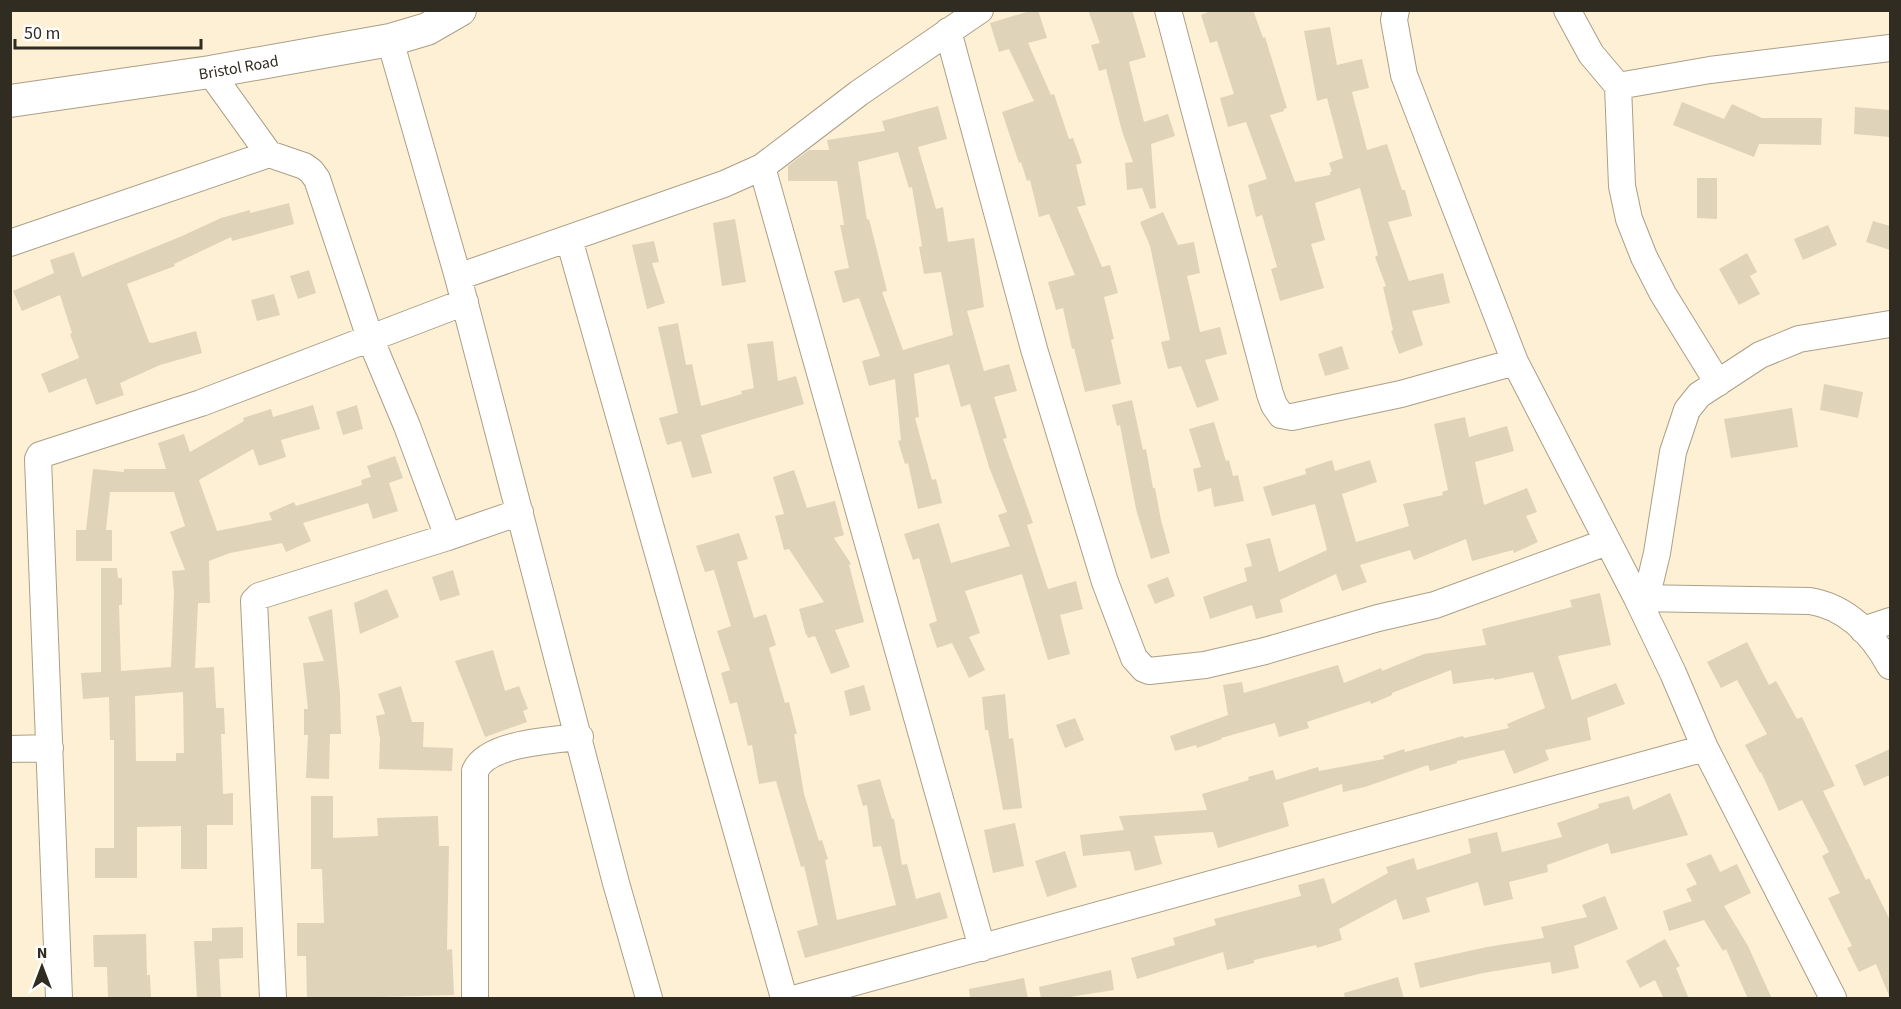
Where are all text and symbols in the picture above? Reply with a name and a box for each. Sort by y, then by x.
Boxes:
scale bar [15,12,201,50]
text: 50 m [24,21,60,46]
street label: Bristol Road [197,50,280,86]
north arrow [12,937,72,997]
text: N [37,942,47,964]

